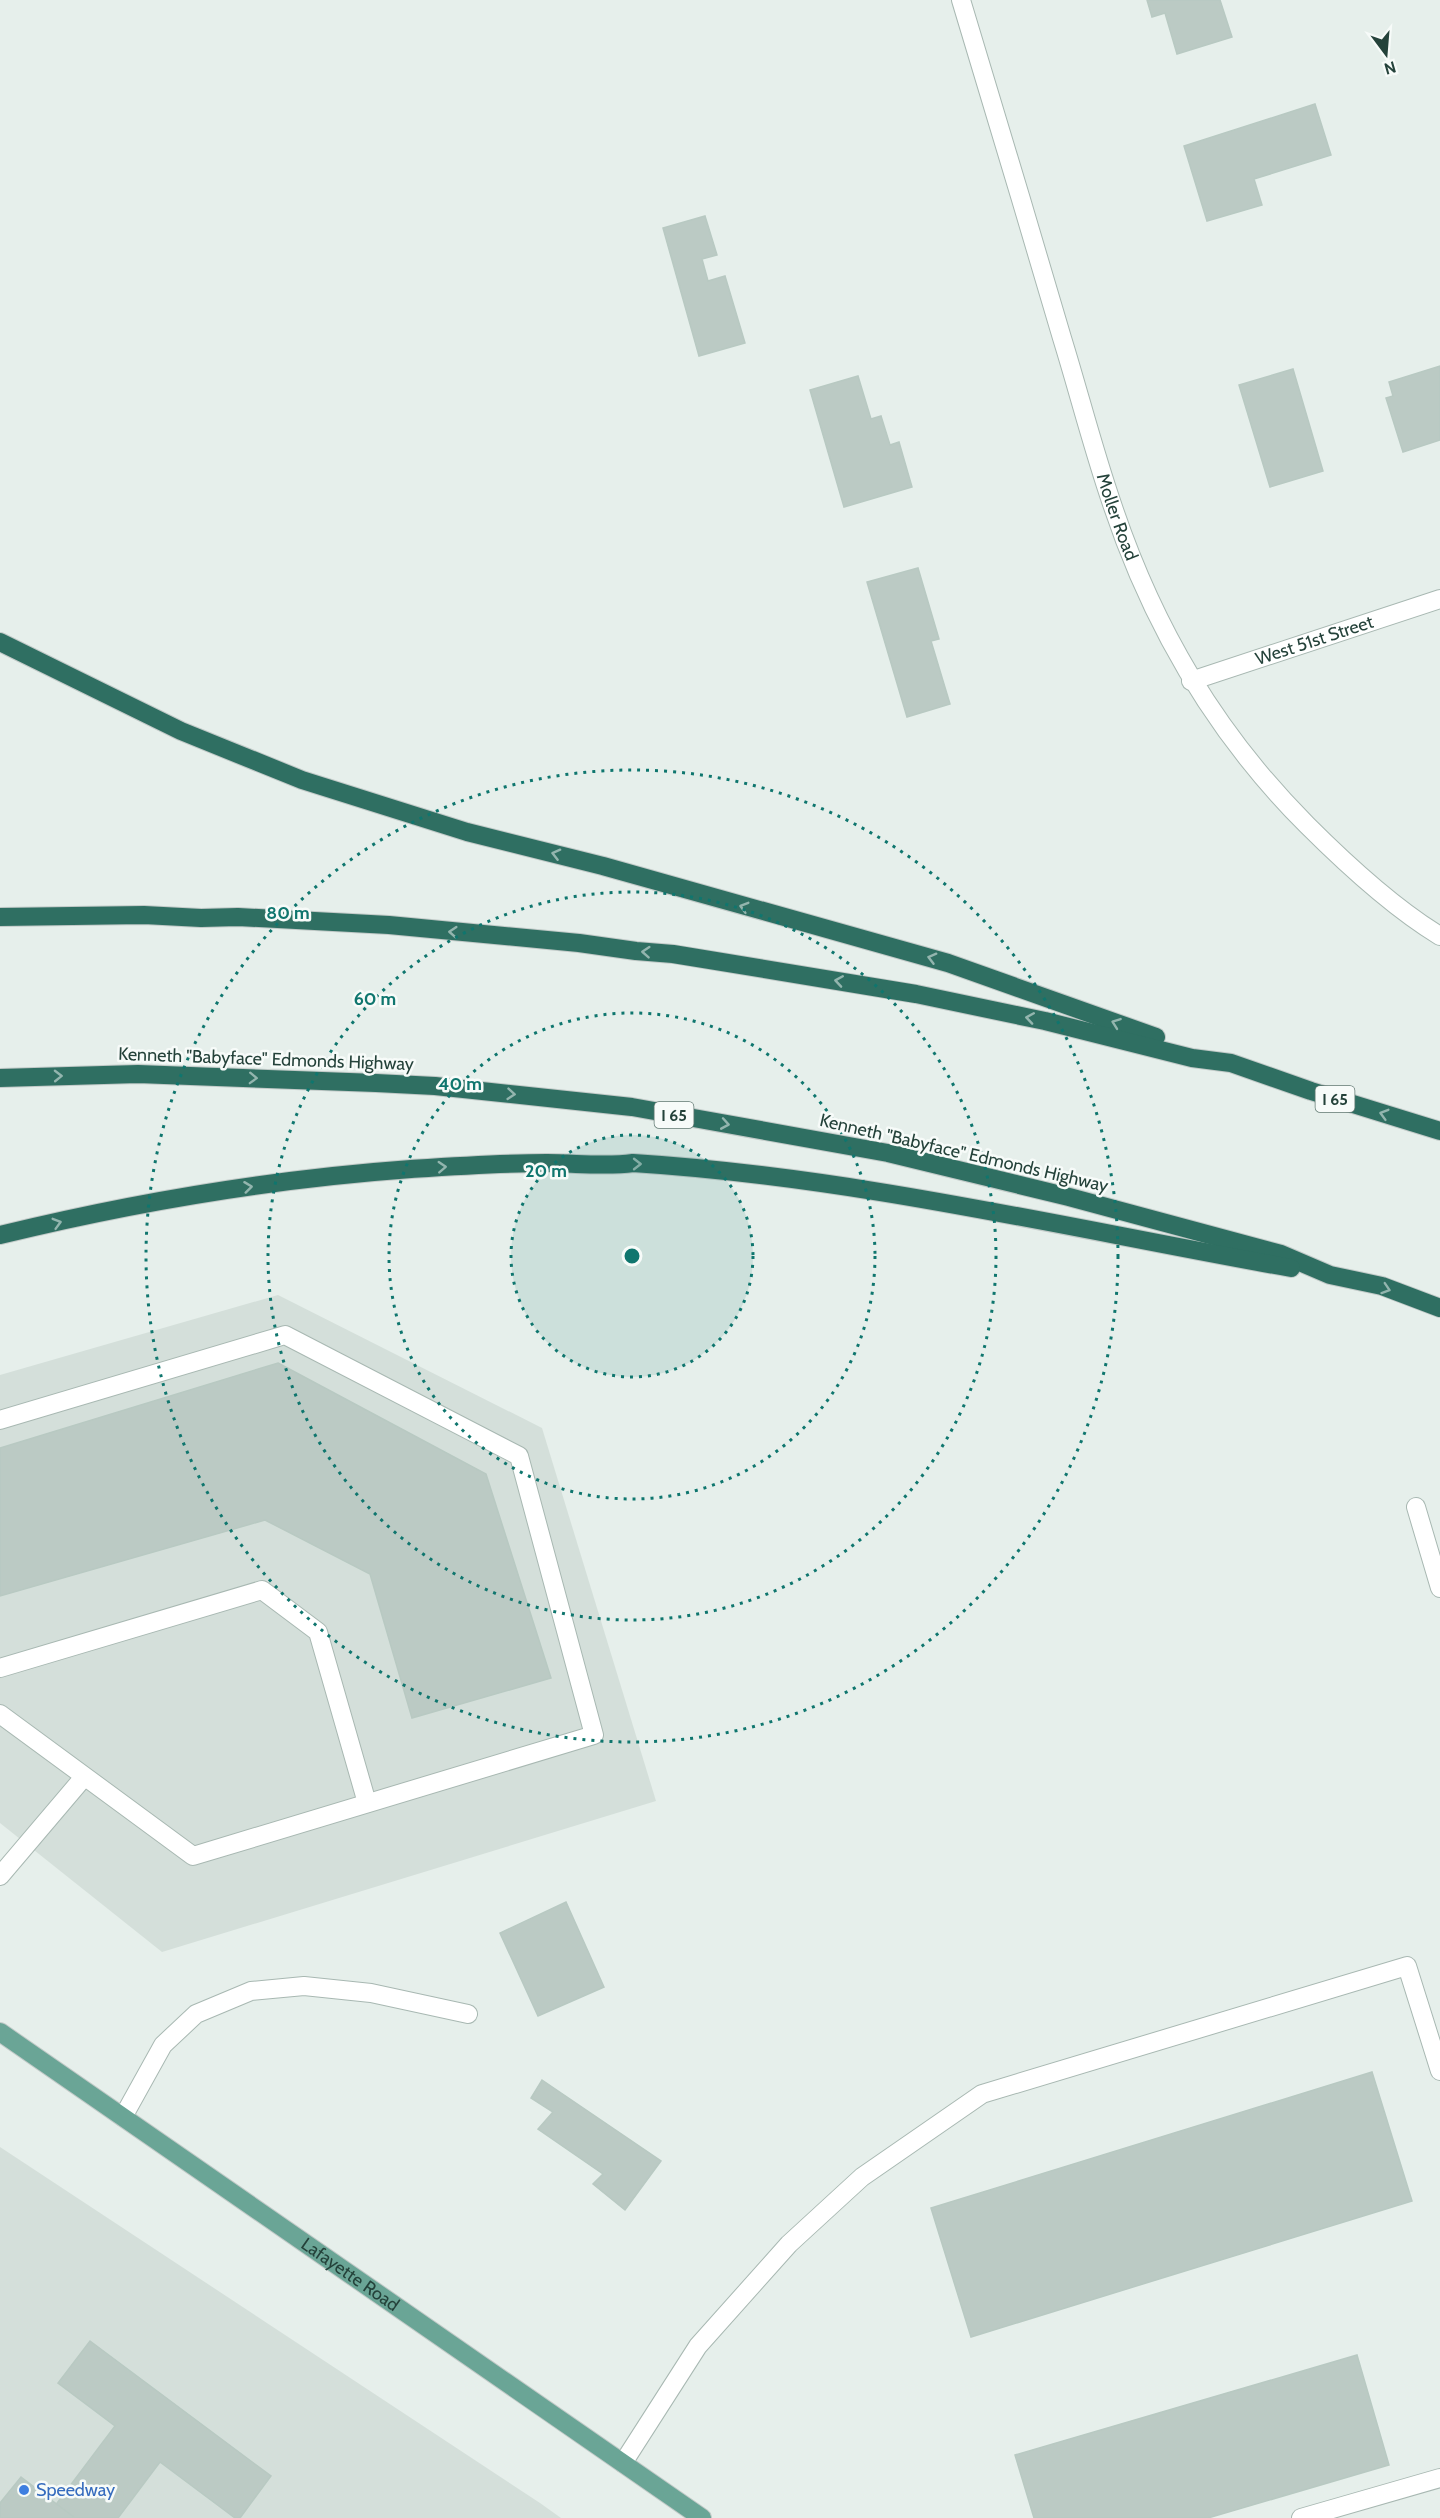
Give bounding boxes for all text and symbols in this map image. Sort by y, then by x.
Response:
north arrow [1356,24,1416,84]
text: N [1382,57,1398,79]
street label: Moller Road [1092,471,1143,564]
street label: West 51st Street [1253,611,1376,670]
one-way arrow [552,849,562,862]
text: 80 m [266,902,310,924]
one-way arrow [739,902,750,914]
one-way arrow [448,926,457,939]
one-way arrow [642,946,651,959]
one-way arrow [927,953,937,966]
one-way arrow [835,975,844,987]
text: 60 m [354,988,396,1010]
one-way arrow [1026,1013,1035,1025]
one-way arrow [1111,1017,1122,1030]
street label: Kenneth "Babyface" Edmonds Highway [118,1043,414,1075]
one-way arrow [54,1070,63,1082]
one-way arrow [249,1072,258,1085]
text: 40 m [438,1073,482,1095]
road number: I 65 [1316,1086,1354,1112]
one-way arrow [506,1087,515,1100]
road number: I 65 [654,1102,694,1128]
street label: Kenneth "Babyface" Edmonds Highway [818,1109,1110,1197]
one-way arrow [1379,1109,1390,1121]
one-way arrow [719,1117,729,1130]
one-way arrow [633,1158,642,1170]
text: 20 m [525,1160,567,1182]
one-way arrow [438,1161,447,1174]
one-way arrow [244,1181,253,1193]
one-way arrow [52,1217,62,1230]
centre of rings [622,1246,642,1266]
one-way arrow [1380,1281,1391,1294]
street label: Lafayette Road [297,2233,404,2316]
place label: Speedway [36,2479,115,2501]
marker: Speedway [17,2483,31,2497]

